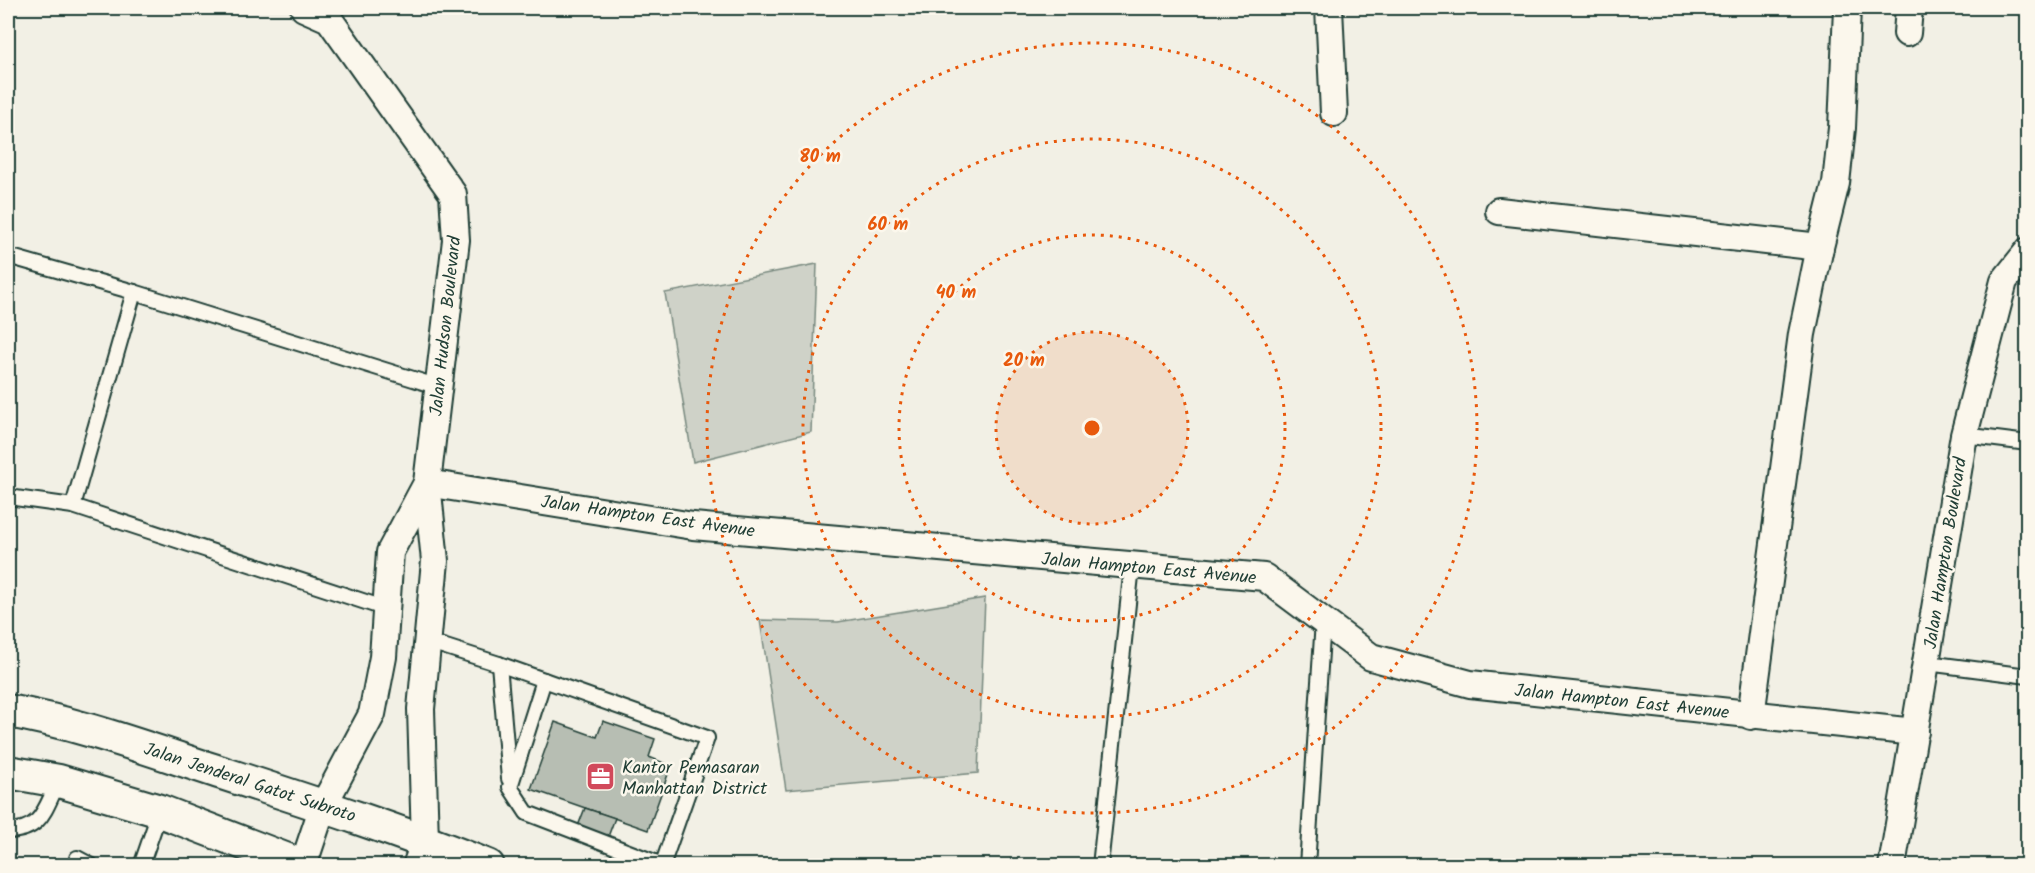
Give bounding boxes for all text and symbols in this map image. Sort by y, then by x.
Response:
text: 80 m [799,143,841,172]
text: 60 m [868,211,909,240]
street label: Jalan Hudson Boulevard [423,234,470,417]
text: 40 m [936,279,977,308]
text: 20 m [1003,347,1045,376]
centre of rings [1082,418,1102,438]
street label: Jalan Hampton Boulevard [1917,454,1976,651]
street label: Jalan Hampton East Avenue [539,488,757,547]
street label: Jalan Hampton East Avenue [1040,546,1258,593]
street label: Jalan Hampton East Avenue [1513,677,1731,728]
street label: Jalan Jenderal Gatot Subroto [140,735,359,831]
place label: Kantor Pemasaran Manhattan District [622,754,768,804]
office icon: Kantor Pemasaran Manhattan District [585,761,617,793]

